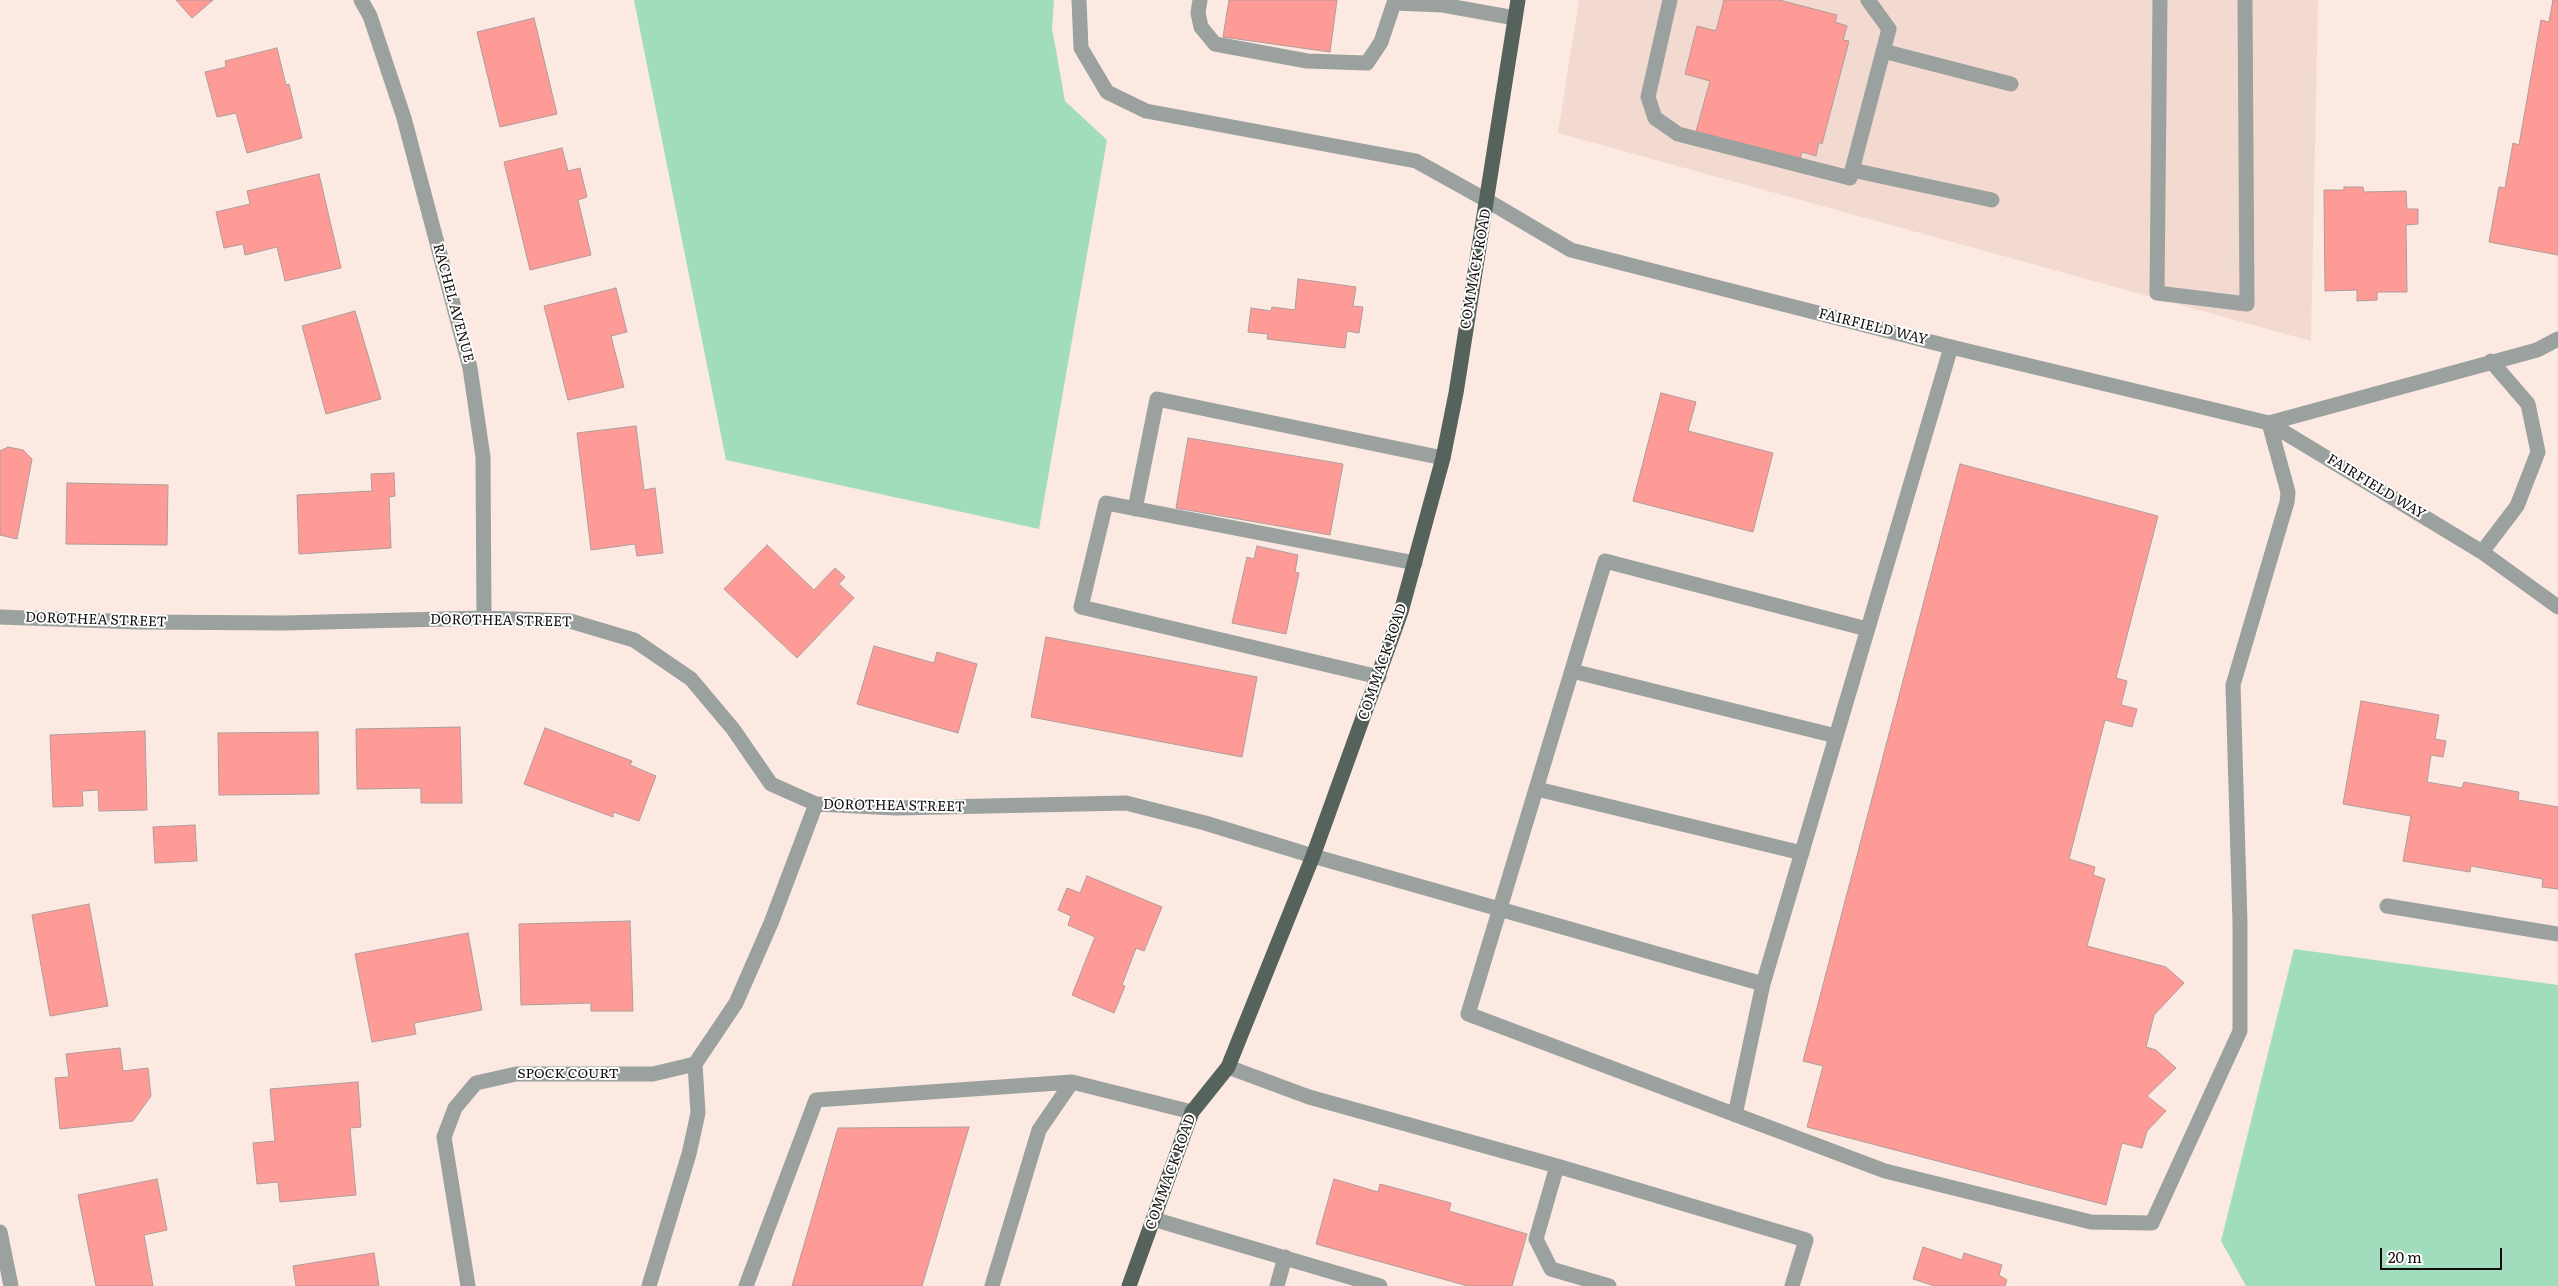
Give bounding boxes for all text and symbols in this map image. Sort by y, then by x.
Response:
street label: COMMACK ROAD [1457,208,1495,330]
street label: RACHEL AVENUE [429,242,477,364]
street label: FAIRFIELD WAY [1817,305,1929,349]
street label: FAIRFIELD WAY [2324,451,2428,523]
street label: COMMACK ROAD [1355,602,1411,722]
street label: DOROTHEA STREET [25,609,167,631]
street label: DOROTHEA STREET [430,611,572,631]
street label: DOROTHEA STREET [823,796,965,816]
street label: SPOCK COURT [517,1066,619,1082]
street label: COMMACK ROAD [1142,1112,1200,1232]
scale bar [2383,1238,2506,1270]
text: 20 m [2388,1245,2422,1268]

